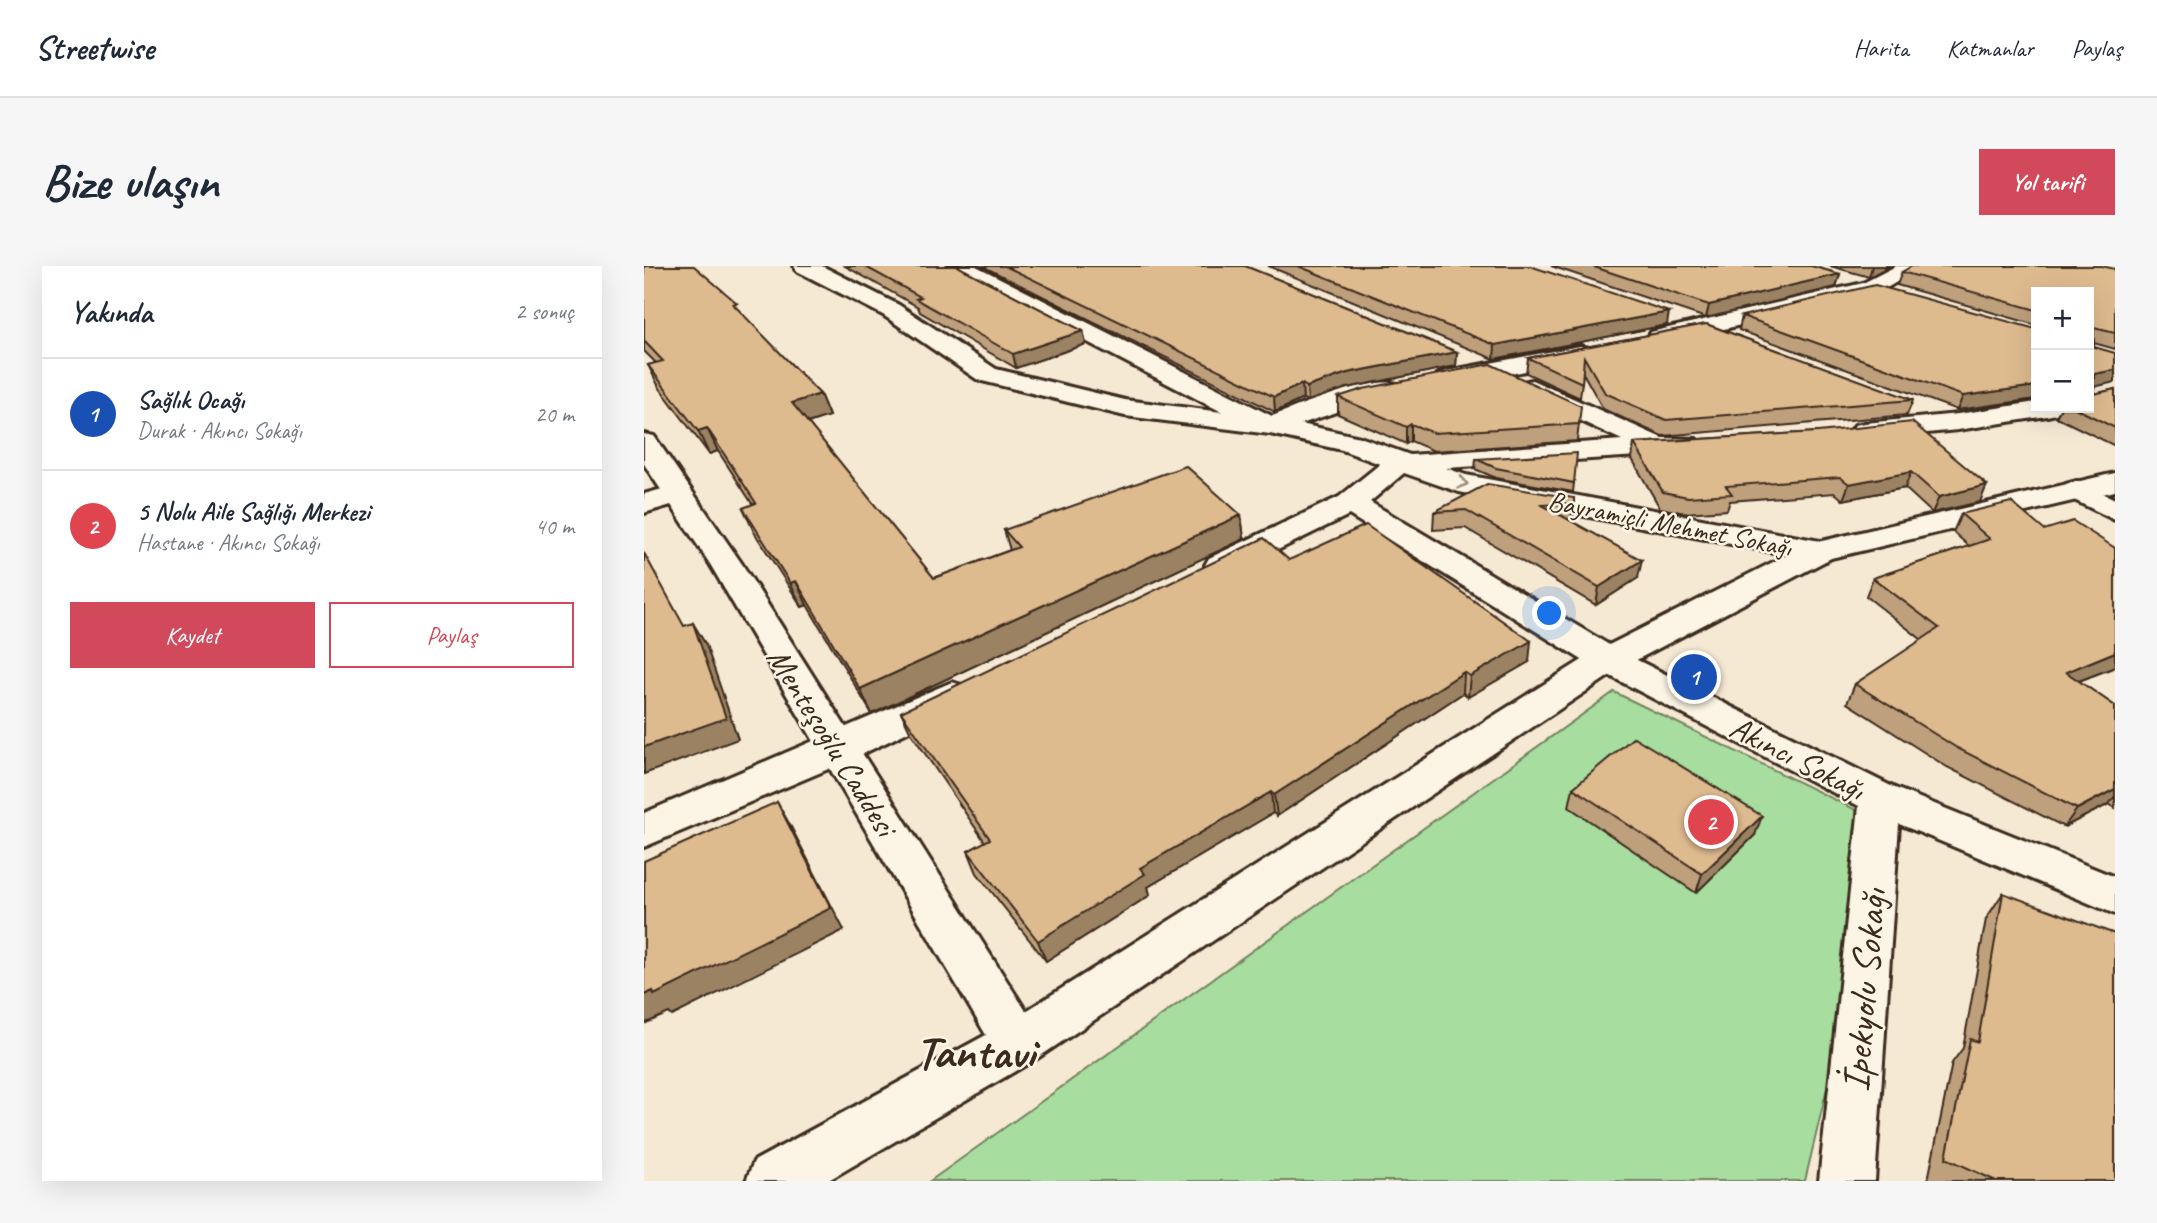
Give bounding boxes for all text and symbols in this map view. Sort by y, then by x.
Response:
text: Streetwise [35,27,154,69]
text: Harita [1854,33,1909,63]
text: Katmanlar [1947,33,2034,63]
text: Paylaş [2072,33,2122,63]
button: Yol tarifi [1979,149,2115,215]
text: Bize ulaşın [42,151,218,213]
map controls [2031,287,2094,413]
button: + [2031,287,2094,350]
text: Yakında [70,293,152,331]
text: 2 sonuç [515,297,574,326]
button: − [2031,350,2094,413]
text: Sağlık Ocağı [137,383,244,416]
text: 1 [88,400,98,429]
text: 20 m [535,400,574,429]
text: Durak · Akıncı Sokağı [137,416,302,445]
one-way arrow [1457,475,1469,490]
street label: Bayramiçli Mehmet Sokağı [1545,483,1796,565]
text: 5 Nolu Aile Sağlığı Merkezi [137,495,370,528]
text: 2 [88,512,98,541]
text: 40 m [535,512,574,541]
text: Hastane · Akıncı Sokağı [137,528,320,557]
your location [1532,596,1566,630]
button: Kaydet [70,602,315,668]
button: Paylaş [329,602,574,668]
street label: Menteşoğlu Caddesi [758,640,909,847]
pin: 1 [1671,651,1717,703]
street label: Akıncı Sokağı [1723,706,1874,811]
pin: 2 [1688,796,1734,848]
street label: İpekyolu Sokağı [1830,885,1898,1093]
district label: Tantavi [915,1023,1040,1082]

